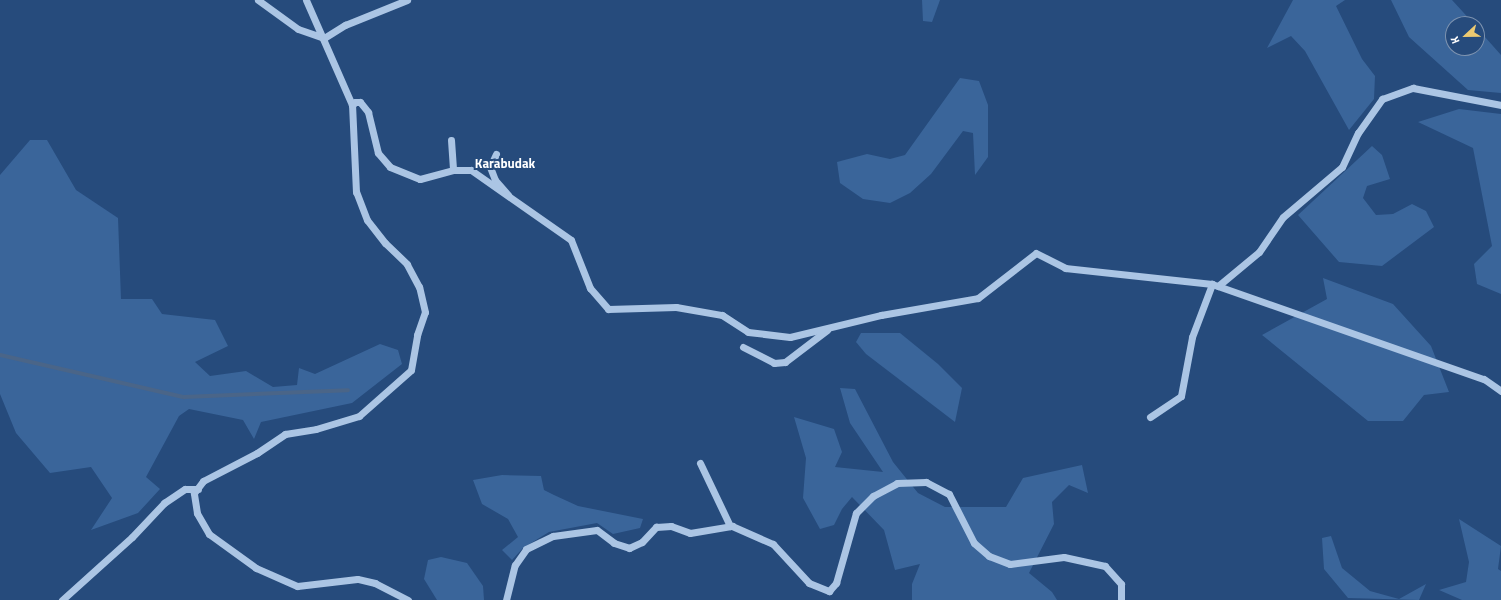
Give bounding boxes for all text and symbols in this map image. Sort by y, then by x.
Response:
north arrow [1445,16,1485,56]
text: K [1446,34,1463,46]
district label: Karabudak [475,155,535,171]

